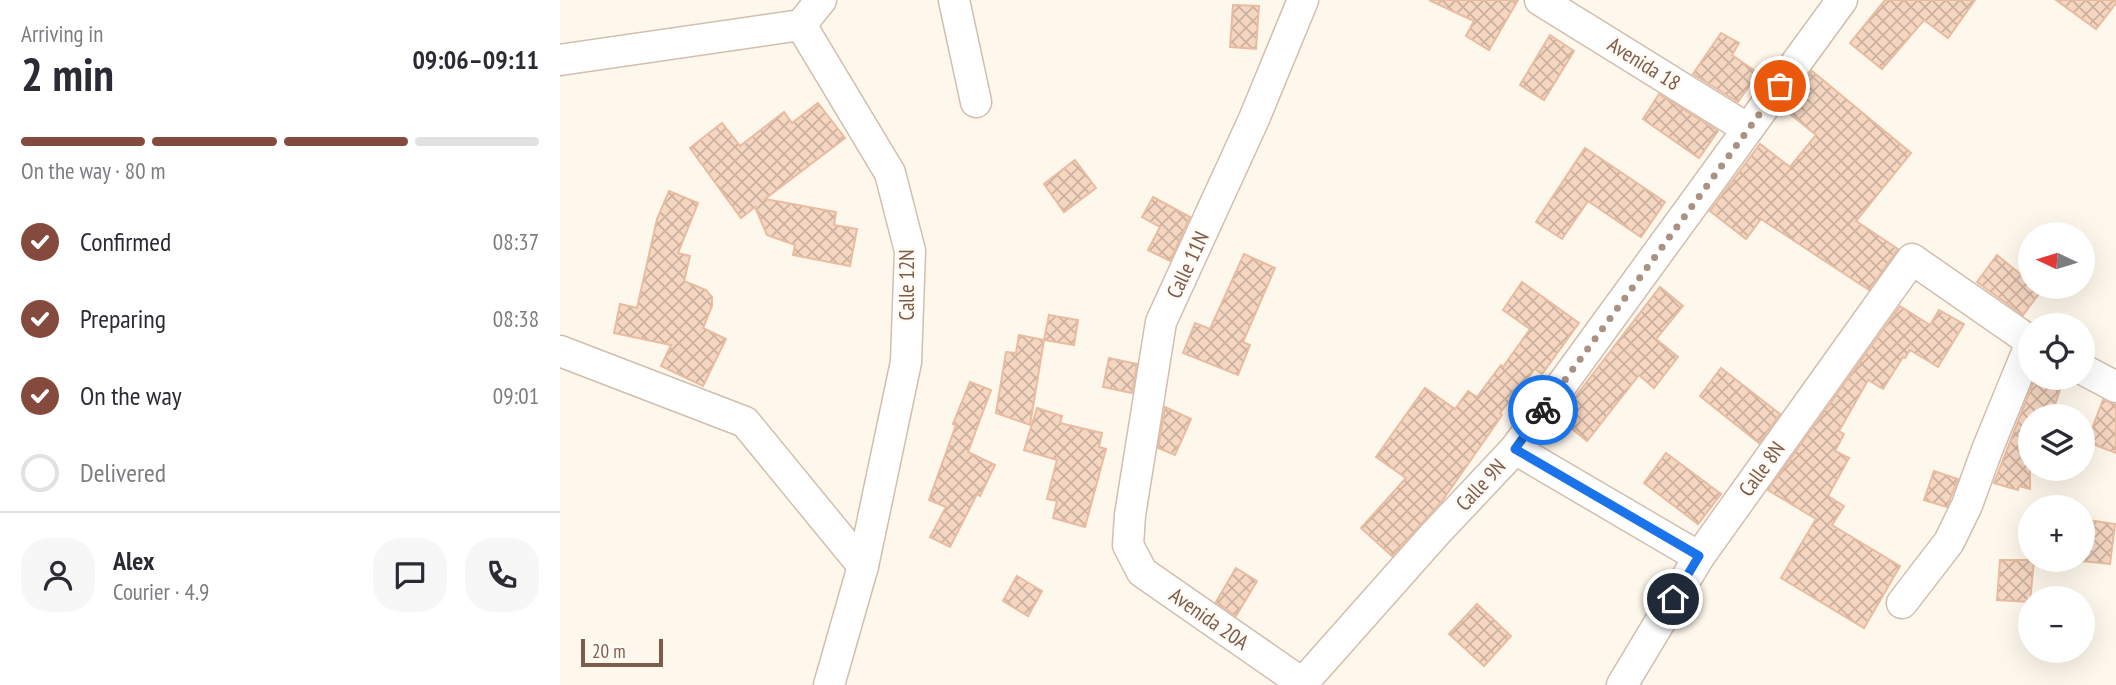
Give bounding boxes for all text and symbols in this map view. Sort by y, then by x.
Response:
text: Arriving in [21,19,103,48]
street label: Avenida 18 [1603,31,1686,96]
text: 09:06–09:11 [412,43,539,76]
text: 2 min [21,44,114,104]
pin [1750,56,1810,116]
icon: bag [1761,67,1799,105]
text: On the way · 80 m [21,156,165,185]
north arrow [2018,222,2095,299]
map controls [2018,222,2095,663]
icon: check [21,223,59,261]
text: Confirmed [80,225,171,258]
text: 08:37 [493,227,539,256]
street label: Calle 11N [1160,227,1215,303]
street label: Calle 12N [893,250,920,320]
icon: check [21,300,59,338]
text: Preparing [80,302,166,335]
text: 08:38 [493,304,539,333]
button: locate [2018,313,2095,390]
courier [1508,375,1578,445]
icon: check [21,377,59,415]
text: On the way [80,379,182,412]
text: 09:01 [493,381,539,410]
icon: bike [1524,391,1562,429]
button: layers [2018,404,2095,481]
street label: Calle 8N [1733,436,1791,501]
street label: Calle 9N [1450,453,1511,516]
text: Delivered [80,456,166,489]
button: + [2018,495,2095,572]
button: person [21,538,95,612]
button: chat [373,538,447,612]
button: phone [465,538,539,612]
text: Alex [113,544,154,577]
pin [1643,569,1703,629]
text: Courier · 4.9 [113,577,209,606]
icon: home [1654,580,1692,618]
street label: Avenida 20A [1164,582,1254,656]
button: − [2018,586,2095,663]
scale bar [581,636,663,668]
text: 20 m [592,639,626,663]

